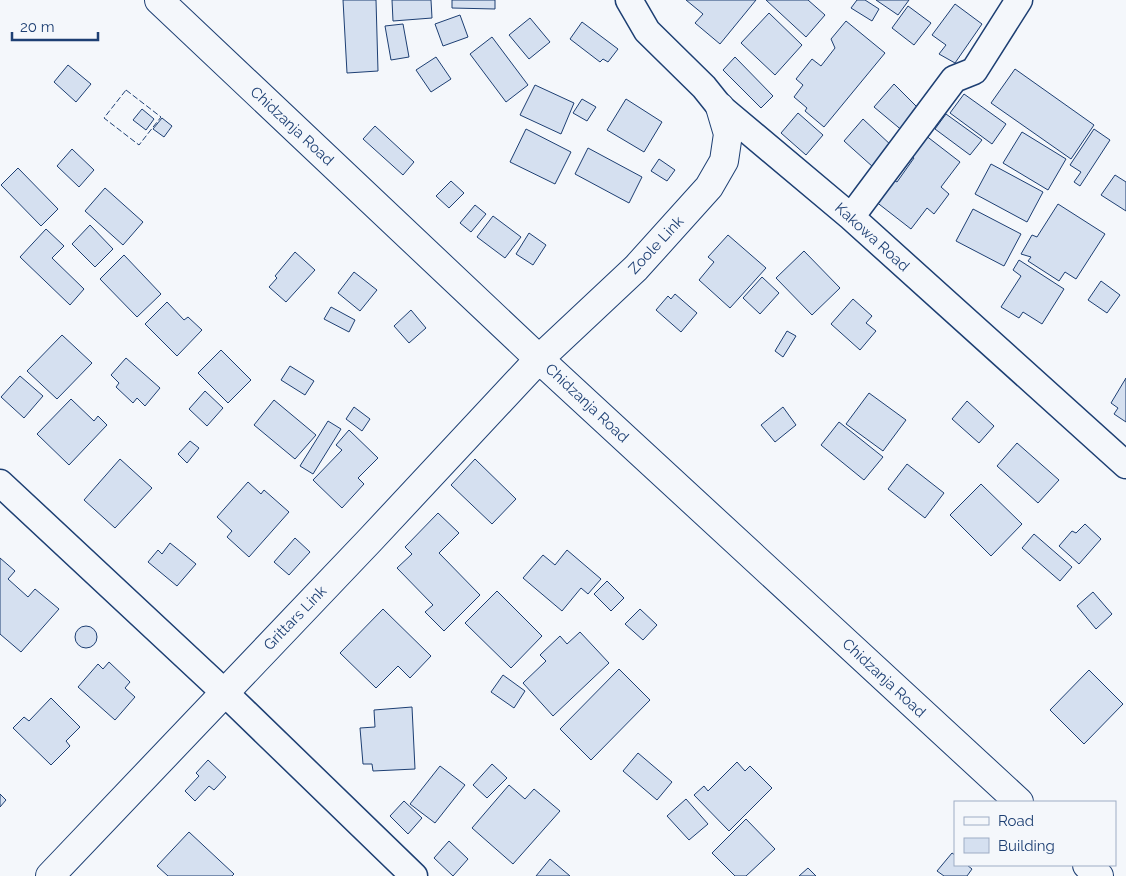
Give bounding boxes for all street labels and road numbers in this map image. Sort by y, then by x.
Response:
street label: Chidzanja Road [247,83,337,169]
street label: Kakowa Road [831,199,913,275]
street label: Zoole Link [625,212,687,278]
street label: Chidzanja Road [542,360,632,446]
street label: Grittars Link [260,582,330,654]
street label: Chidzanja Road [839,635,929,721]

